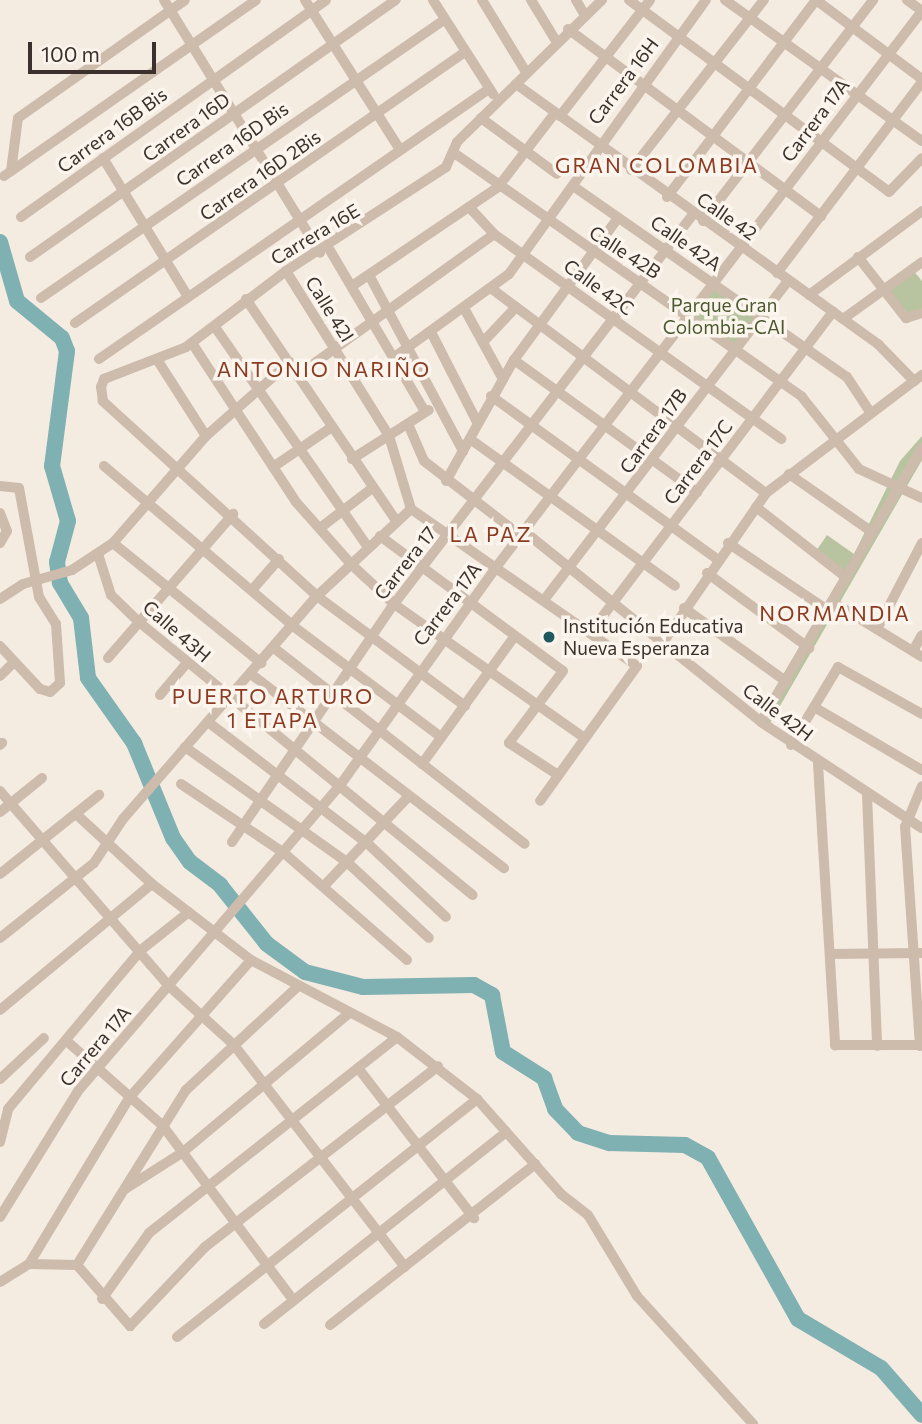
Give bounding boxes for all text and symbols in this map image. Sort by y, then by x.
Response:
scale bar [32,28,159,72]
street label: Carrera 16H [583,33,663,129]
text: 100 m [41,41,100,66]
street label: Carrera 17A [776,74,854,166]
street label: Carrera 16B Bis [53,83,171,177]
street label: Carrera 16D [138,88,234,166]
street label: Carrera 16D Bis [171,97,293,191]
street label: Carrera 16D 2Bis [195,125,325,225]
district label: GRAN COLOMBIA [557,152,757,178]
street label: Calle 42 [693,187,761,245]
street label: Carrera 16E [266,199,364,269]
street label: Calle 42A [646,210,726,276]
street label: Calle 42B [585,221,665,283]
street label: Calle 42C [560,254,638,320]
street label: Calle 42I [301,272,359,346]
park label: Parque Gran Colombia-CAI [663,294,785,338]
district label: ANTONIO NARIÑO [219,356,429,382]
street label: Carrera 17B [615,384,691,478]
street label: Carrera 17C [659,415,737,509]
district label: LA PAZ [450,521,532,547]
street label: Carrera 17 [369,522,441,604]
street label: Carrera 17A [408,558,486,650]
street label: Calle 43H [138,595,216,667]
district label: NORMANDIA [760,600,910,626]
place label: Institución Educativa Nueva Esperanza [563,615,743,659]
marker: Institución Educativa Nueva Esperanza [541,629,557,645]
street label: Calle 42H [738,678,818,746]
district label: PUERTO ARTURO 1 ETAPA [173,683,373,733]
street label: Carrera 17A [55,1001,135,1091]

